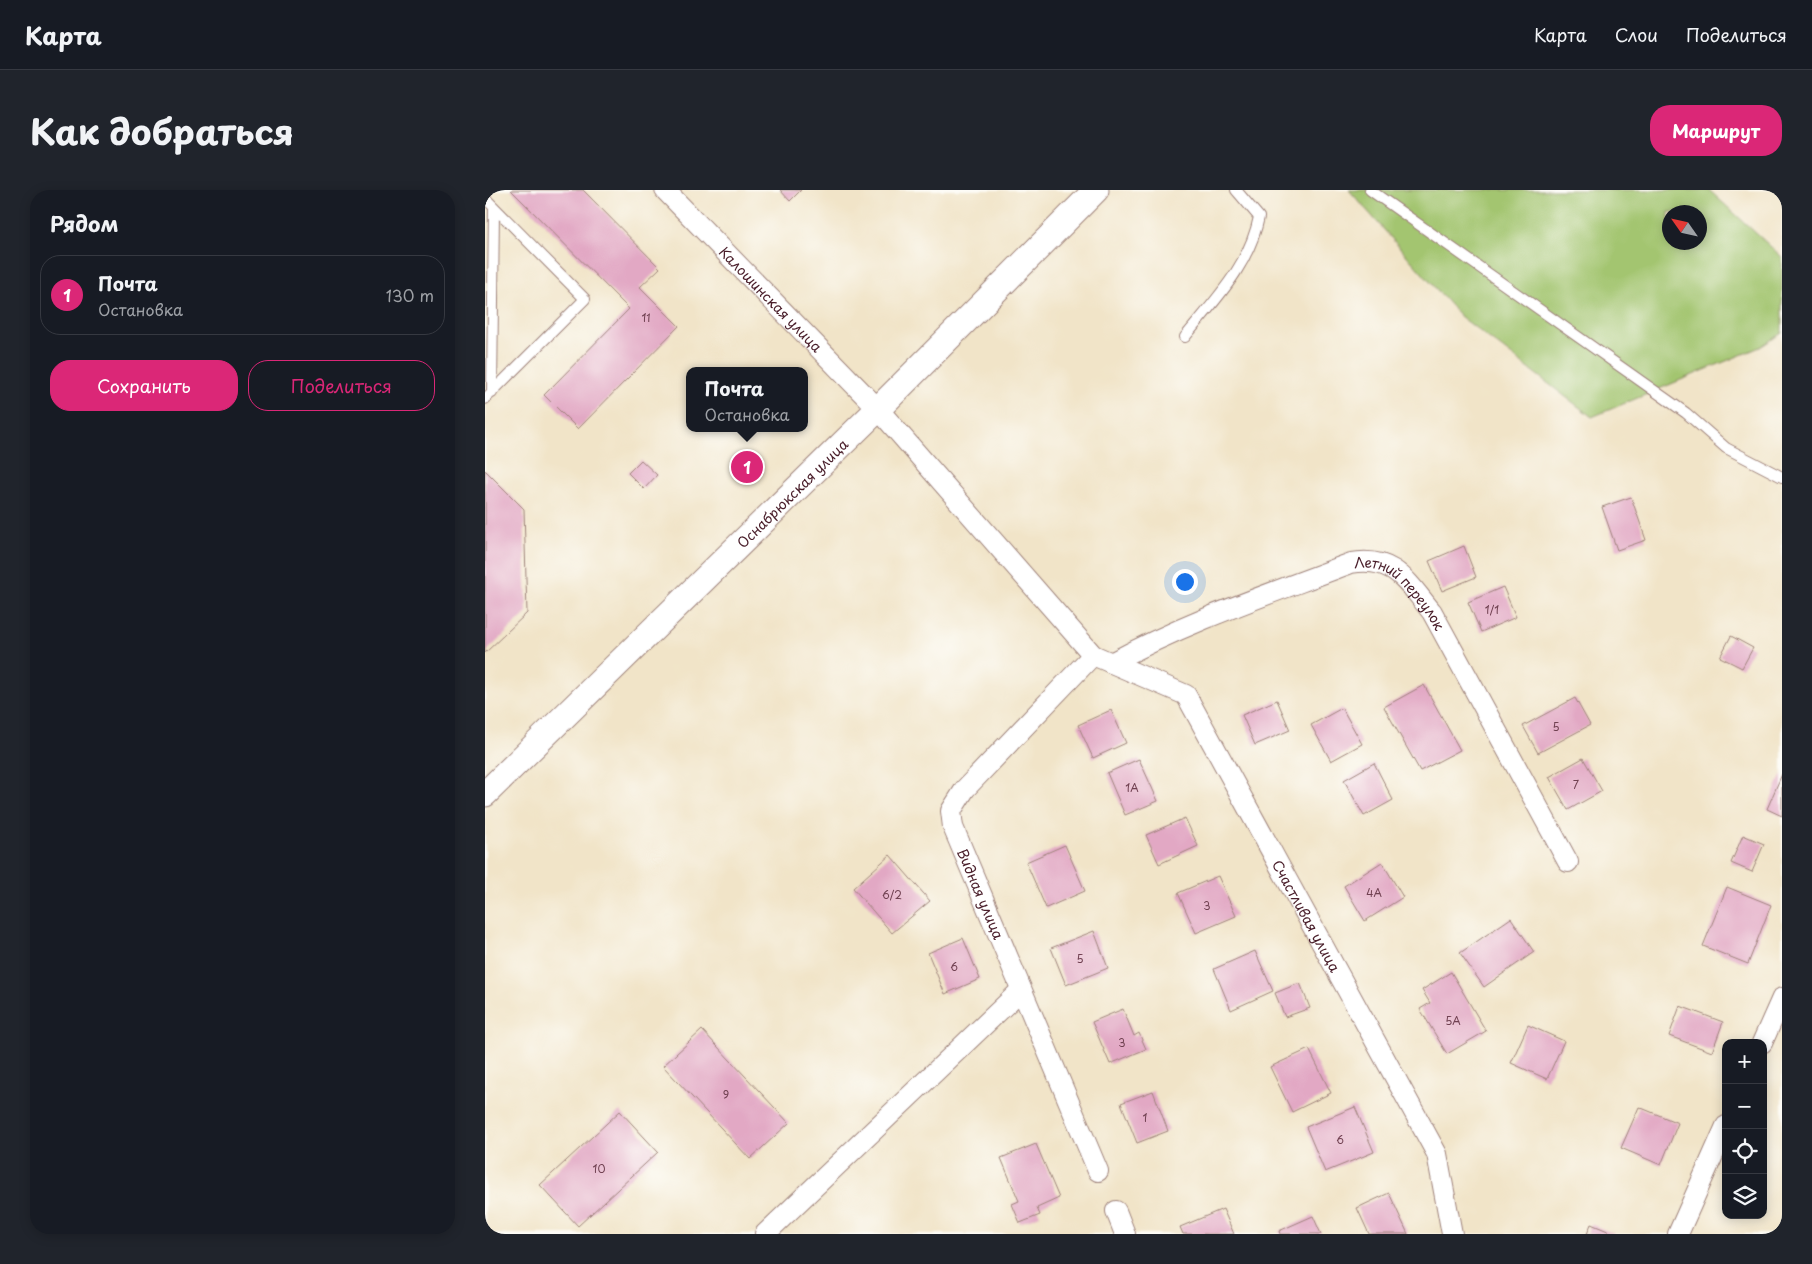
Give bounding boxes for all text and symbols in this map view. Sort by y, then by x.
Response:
text: Карта [25,17,102,53]
text: Карта [1534,21,1587,48]
text: Слои [1615,21,1658,48]
text: Поделиться [1686,21,1787,48]
text: Как добраться [30,104,294,157]
button: Маршрут [1650,105,1782,156]
north arrow [1662,205,1707,250]
text: Рядом [50,207,118,239]
street label: Калошинская улица [715,241,828,357]
text: Почта [98,269,158,297]
text: 1 [63,283,71,307]
text: 130 m [386,283,434,307]
text: Остановка [98,297,183,321]
house number: 11 [641,309,651,326]
button: Сохранить [50,360,238,411]
button: Поделиться [248,360,435,411]
popup [686,367,808,432]
text: Почта [704,374,764,402]
text: Остановка [704,402,790,426]
street label: Оснабрюкская улица [732,434,853,553]
pin: 1 [731,448,763,486]
street label: Летний переулок [1353,551,1451,634]
your location [1172,569,1198,595]
house number: 1/1 [1485,601,1499,618]
house number: 5 [1552,718,1560,735]
house number: 7 [1573,776,1579,793]
house number: 1А [1125,779,1139,796]
street label: Видная улица [953,845,1010,943]
street label: Счастливая улица [1267,856,1346,976]
house number: 4А [1366,884,1382,901]
house number: 6/2 [882,886,902,903]
house number: 3 [1203,897,1211,914]
house number: 5 [1076,950,1084,967]
house number: 6 [950,958,958,975]
house number: 5А [1445,1012,1461,1029]
house number: 3 [1118,1034,1126,1051]
map controls [1722,1039,1767,1219]
button: + [1722,1039,1767,1084]
button: − [1722,1084,1767,1129]
house number: 9 [723,1086,729,1103]
house number: 1 [1143,1109,1148,1126]
button: locate [1722,1129,1767,1174]
house number: 6 [1336,1131,1344,1148]
house number: 10 [593,1160,605,1177]
button: layers [1722,1174,1767,1219]

